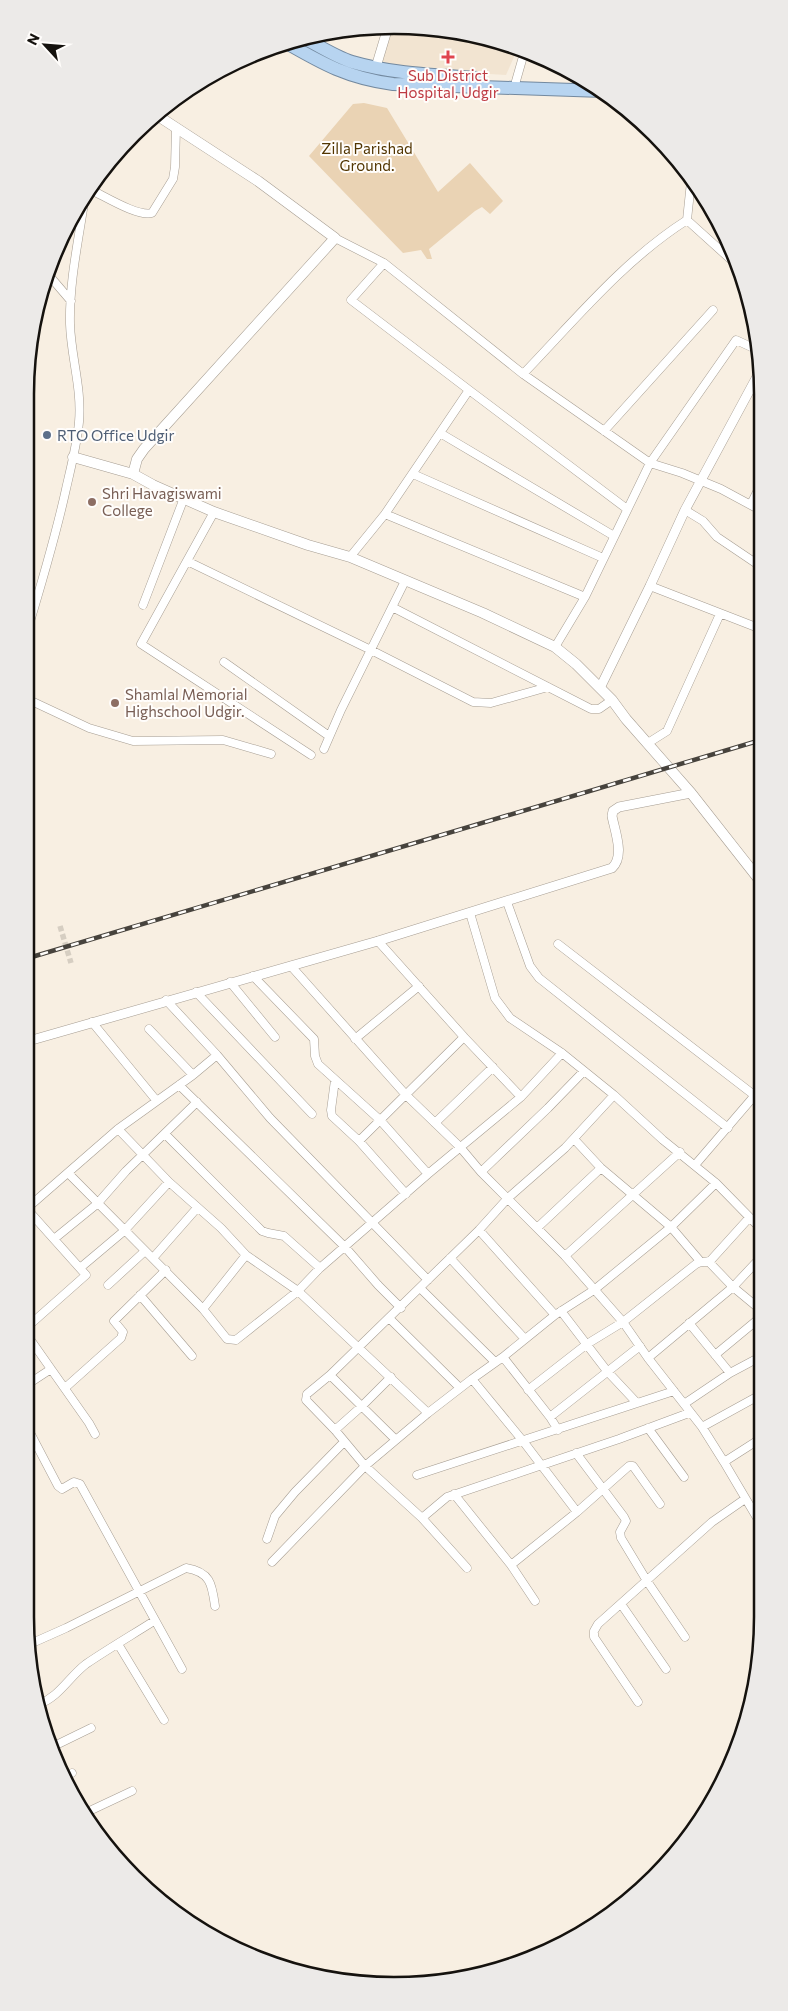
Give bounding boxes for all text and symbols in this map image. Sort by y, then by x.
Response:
north arrow [20,20,70,70]
text: N [23,31,43,48]
marker: Sub District Hospital, Udgir [441,50,455,64]
place label: Sub District Hospital, Udgir [397,66,499,101]
park label: Zilla Parishad Ground. [321,139,413,174]
place label: RTO Office Udgir [57,426,174,444]
marker: RTO Office Udgir [41,429,53,441]
place label: Shri Havagiswami College [102,484,222,519]
marker: Shri Havagiswami College [86,496,98,508]
place label: Shamlal Memorial Highschool Udgir. [125,685,247,720]
marker: Shamlal Memorial Highschool Udgir. [109,697,121,709]

